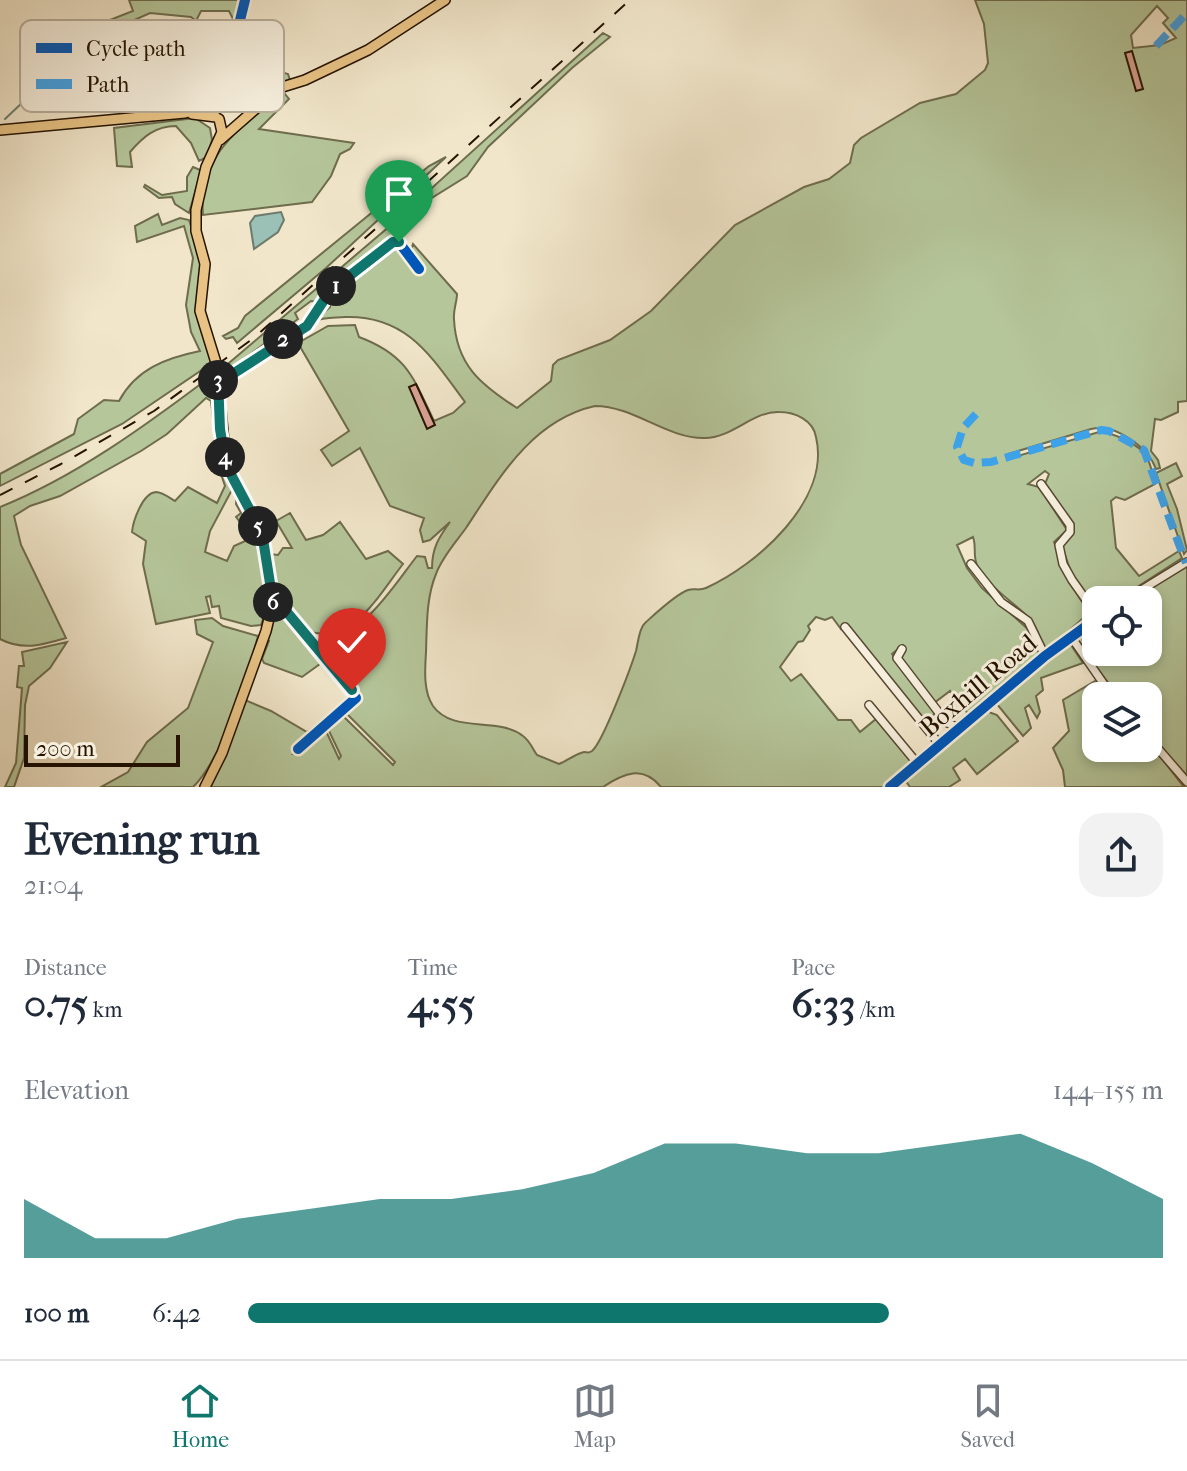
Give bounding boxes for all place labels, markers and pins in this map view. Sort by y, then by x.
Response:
pin [365,160,433,242]
pin: 1 [316,266,356,306]
pin: 2 [263,319,303,359]
pin: 3 [198,360,238,400]
pin: 4 [205,437,245,477]
pin: 5 [238,506,278,546]
pin: 6 [253,582,293,622]
pin [318,608,386,690]

